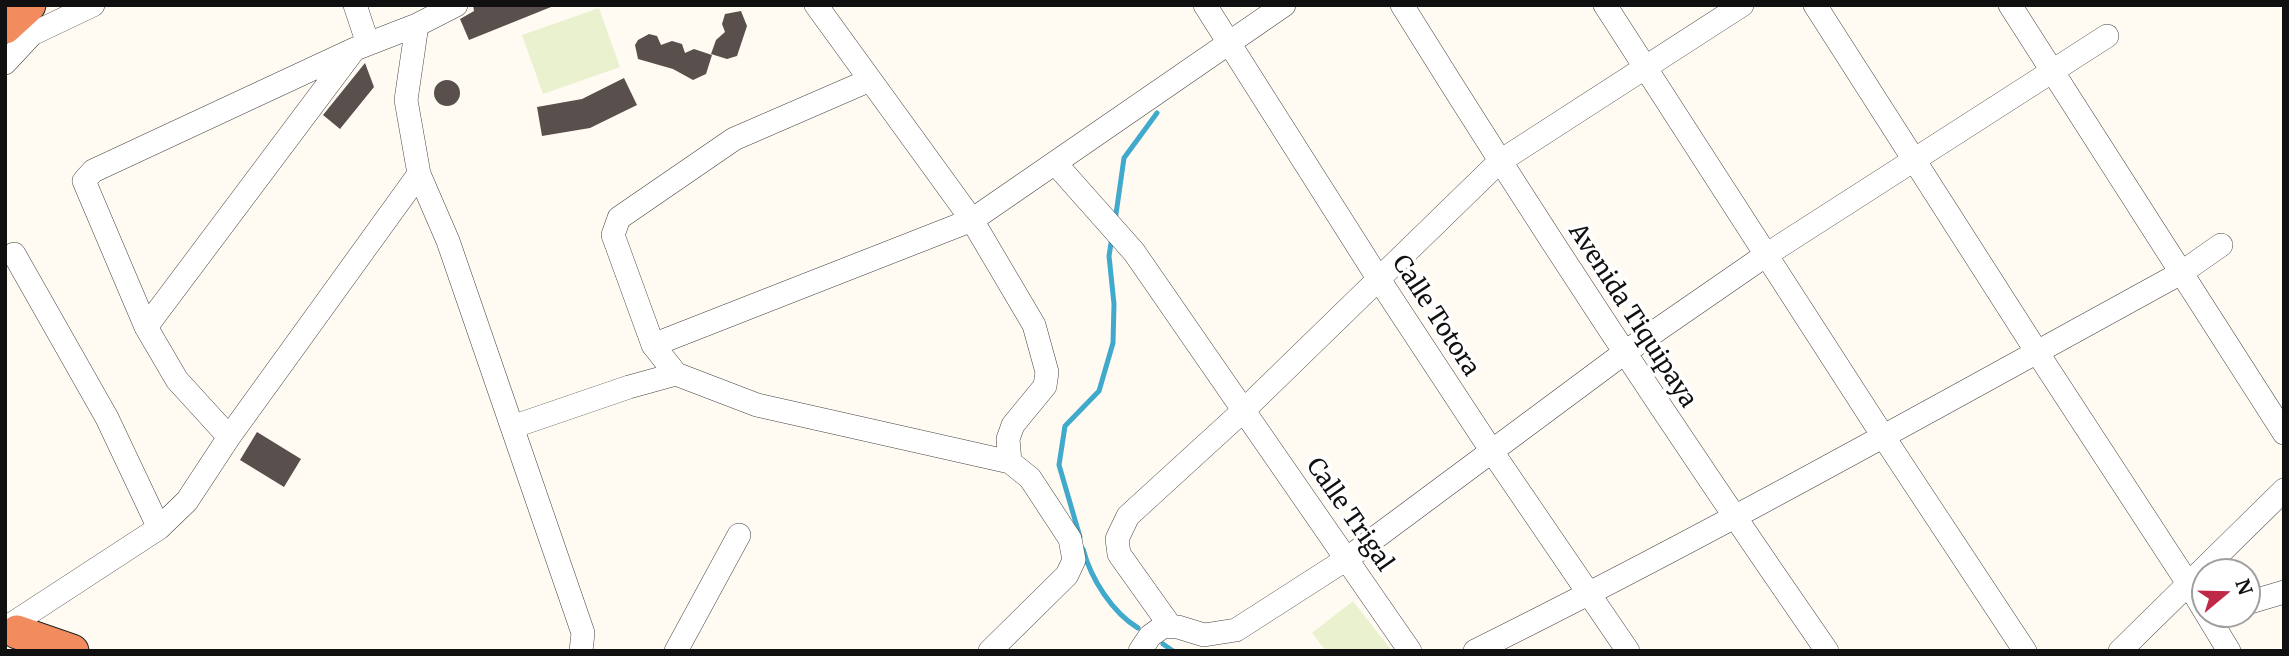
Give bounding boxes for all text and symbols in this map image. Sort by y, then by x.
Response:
street label: Avenida Tiquipaya [1562,219,1702,413]
street label: Calle Totora [1385,250,1485,382]
street label: Calle Trigal [1299,453,1399,577]
north arrow [2191,558,2261,628]
text: N [2230,576,2258,598]

